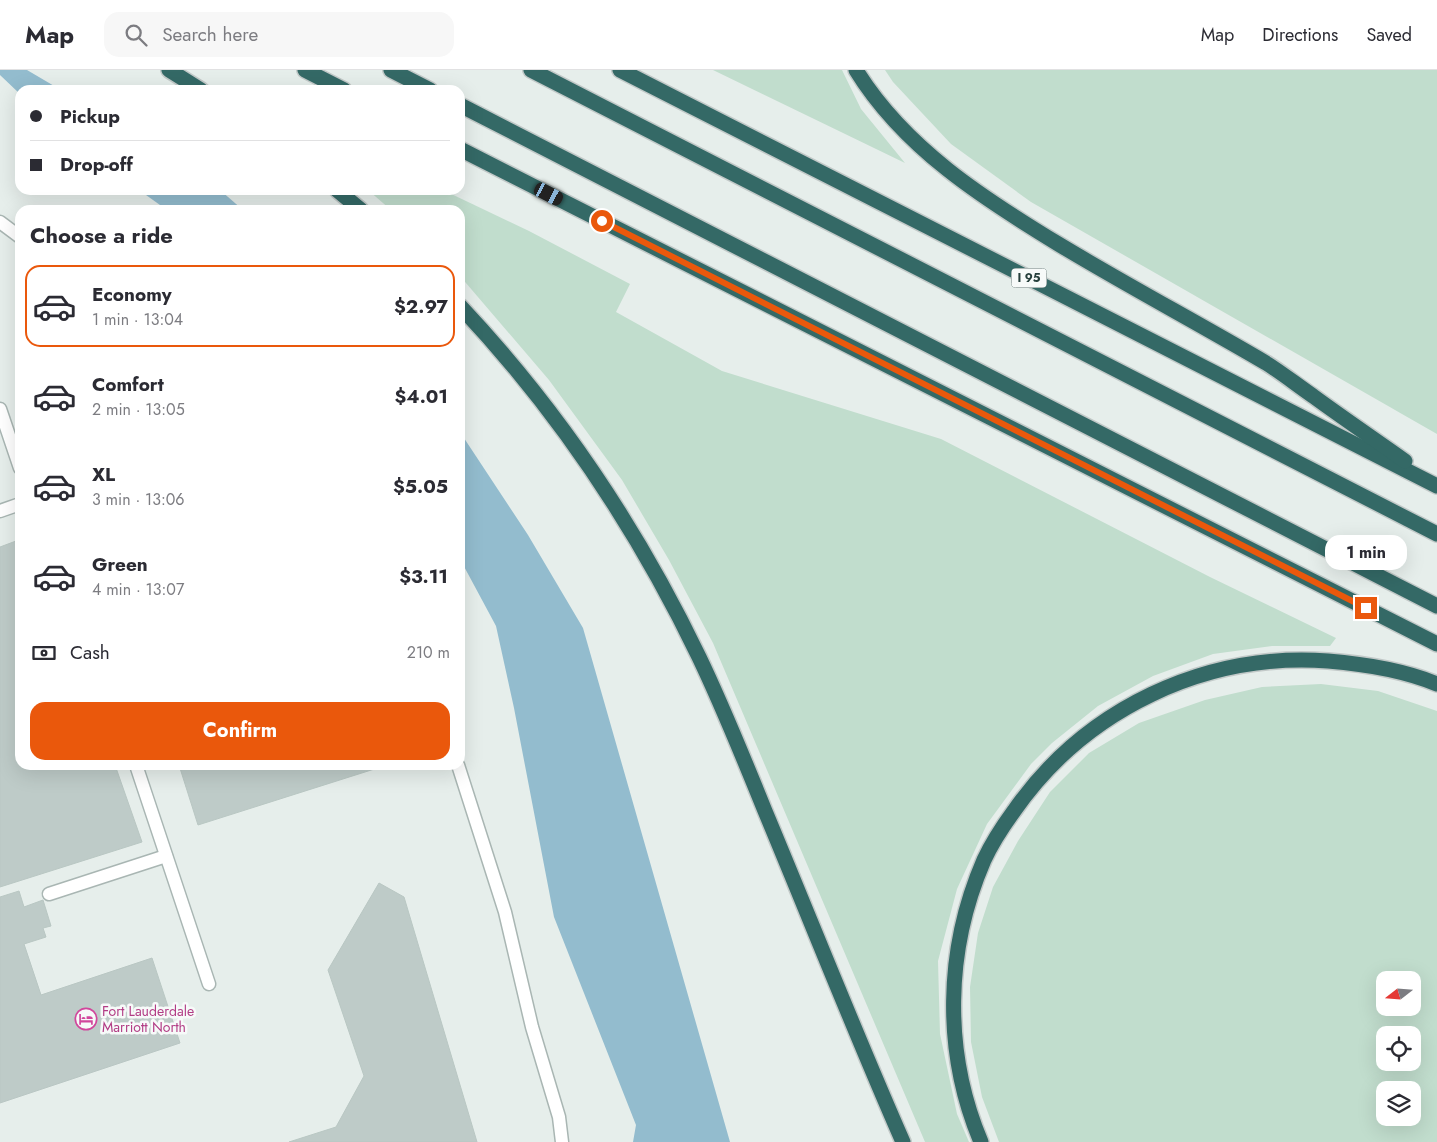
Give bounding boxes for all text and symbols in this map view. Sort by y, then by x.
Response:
search box [104,12,454,57]
text: Map [25,17,74,52]
icon: search [122,21,150,49]
text: Search here [162,21,258,48]
text: Map [1201,22,1234,48]
text: Directions [1262,22,1338,48]
text: Saved [1366,22,1412,48]
text: Pickup [60,103,120,130]
text: Drop-off [60,151,133,178]
car [532,181,565,207]
route start [591,210,613,232]
text: Choose a ride [30,219,173,251]
road number: I 95 [1012,268,1046,288]
text: Economy [92,281,172,308]
icon: car [32,284,77,329]
text: $2.97 [394,293,448,320]
text: 1 min · 13:04 [92,308,183,331]
text: Comfort [92,371,164,398]
icon: car [32,374,77,419]
text: $4.01 [395,383,448,410]
text: 2 min · 13:05 [92,398,185,421]
text: XL [92,461,115,488]
icon: car [32,464,77,509]
text: $5.05 [393,473,448,500]
text: 3 min · 13:06 [92,488,185,511]
callout: 1 min [1325,536,1407,570]
text: 1 min [1346,541,1386,564]
text: Green [92,551,148,578]
icon: car [32,554,77,599]
text: $3.11 [399,563,448,590]
text: 4 min · 13:07 [92,578,184,601]
route end [1355,597,1377,619]
icon: cash [30,639,58,667]
text: Cash [70,639,110,666]
text: 210 m [407,641,450,664]
button: Confirm [30,702,450,760]
north arrow [1376,971,1421,1016]
map controls [1376,971,1421,1126]
place label: Fort Lauderdale Marriott North [102,1001,194,1037]
hotel icon: Fort Lauderdale Marriott North [74,1007,98,1031]
button: locate [1376,1026,1421,1071]
button: layers [1376,1081,1421,1126]

